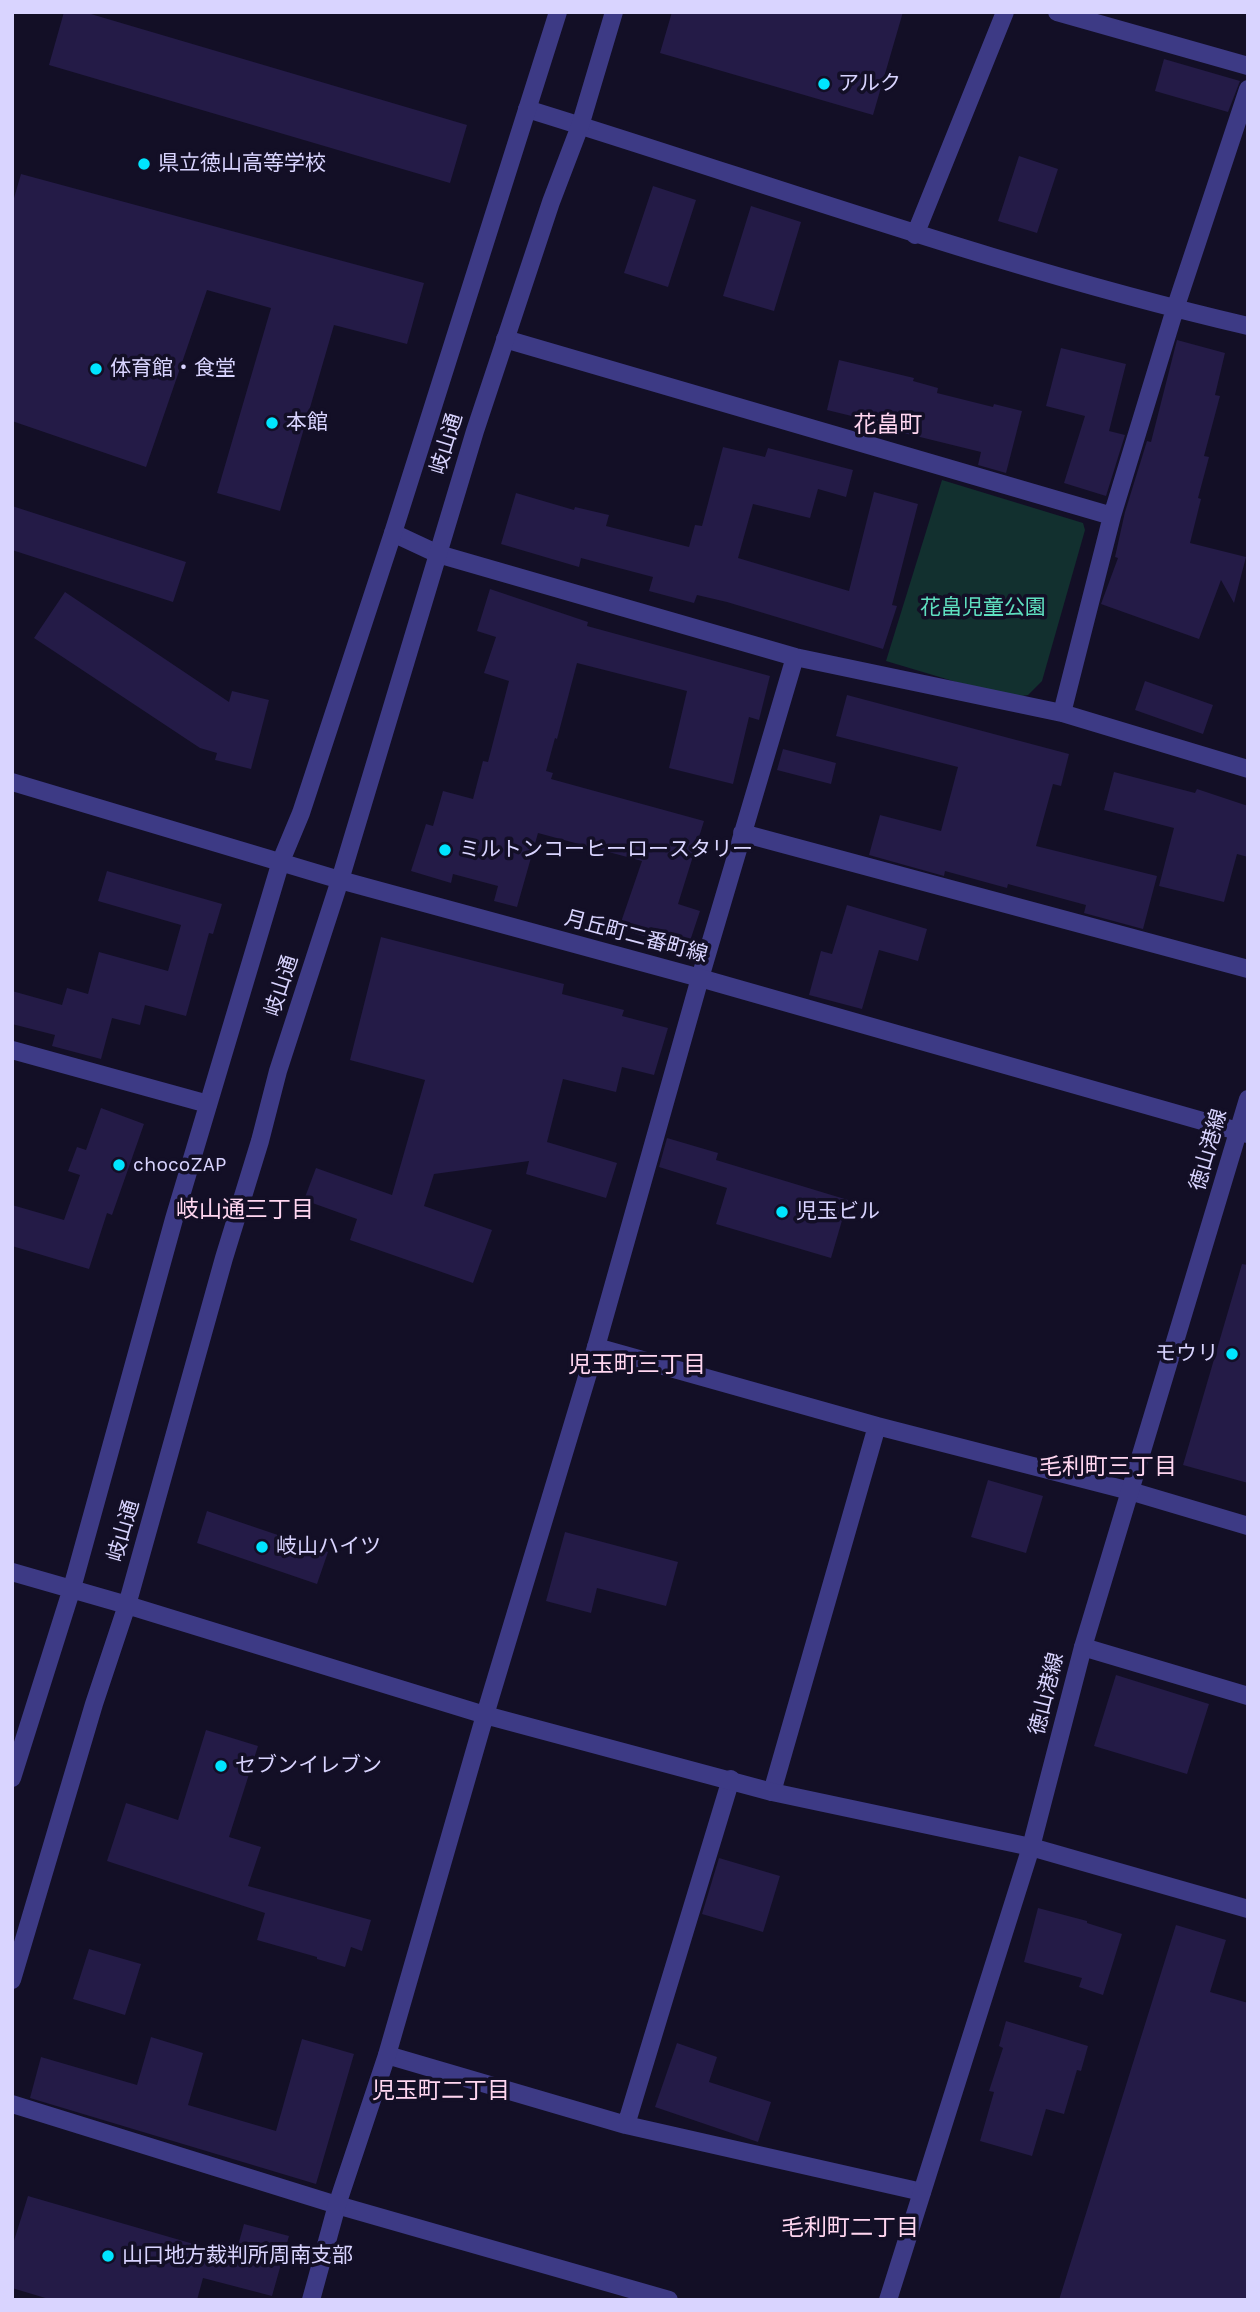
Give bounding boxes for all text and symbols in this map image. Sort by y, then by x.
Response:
place label: アルク [838,71,901,97]
marker: アルク [816,76,832,92]
place label: 県立徳山高等学校 [158,151,326,177]
marker: 県立徳山高等学校 [136,156,152,172]
place label: 体育館・食堂 [110,356,236,382]
marker: 体育館・食堂 [88,361,104,377]
place label: 本館 [286,410,328,436]
street label: 岐山通 [426,410,468,478]
district label: 花畠町 [854,411,922,439]
marker: 本館 [264,415,280,431]
park label: 花畠児童公園 [920,595,1046,621]
place label: ミルトンコーヒーロースタリー [459,837,753,863]
marker: ミルトンコーヒーロースタリー [437,842,453,858]
street label: 月丘町二番町線 [562,906,710,968]
street label: 岐山通 [260,952,304,1020]
street label: 徳山港線 [1185,1106,1233,1194]
place label: chocoZAP [133,1152,226,1178]
marker: chocoZAP [111,1157,127,1173]
district label: 岐山通三丁目 [176,1196,314,1224]
place label: 児玉ビル [796,1199,880,1225]
marker: 児玉ビル [774,1204,790,1220]
place label: モウリ [1155,1341,1218,1367]
marker: モウリ [1224,1346,1240,1362]
district label: 児玉町三丁目 [568,1351,706,1379]
district label: 毛利町三丁目 [1039,1453,1177,1481]
street label: 岐山通 [103,1497,145,1565]
place label: 岐山ハイツ [276,1534,381,1560]
marker: 岐山ハイツ [254,1539,270,1555]
street label: 徳山港線 [1025,1650,1069,1738]
place label: セブンイレブン [235,1753,382,1779]
marker: セブンイレブン [213,1758,229,1774]
district label: 児玉町二丁目 [372,2077,510,2105]
district label: 毛利町二丁目 [781,2214,919,2242]
place label: 山口地方裁判所周南支部 [122,2243,353,2269]
marker: 山口地方裁判所周南支部 [100,2248,116,2264]

